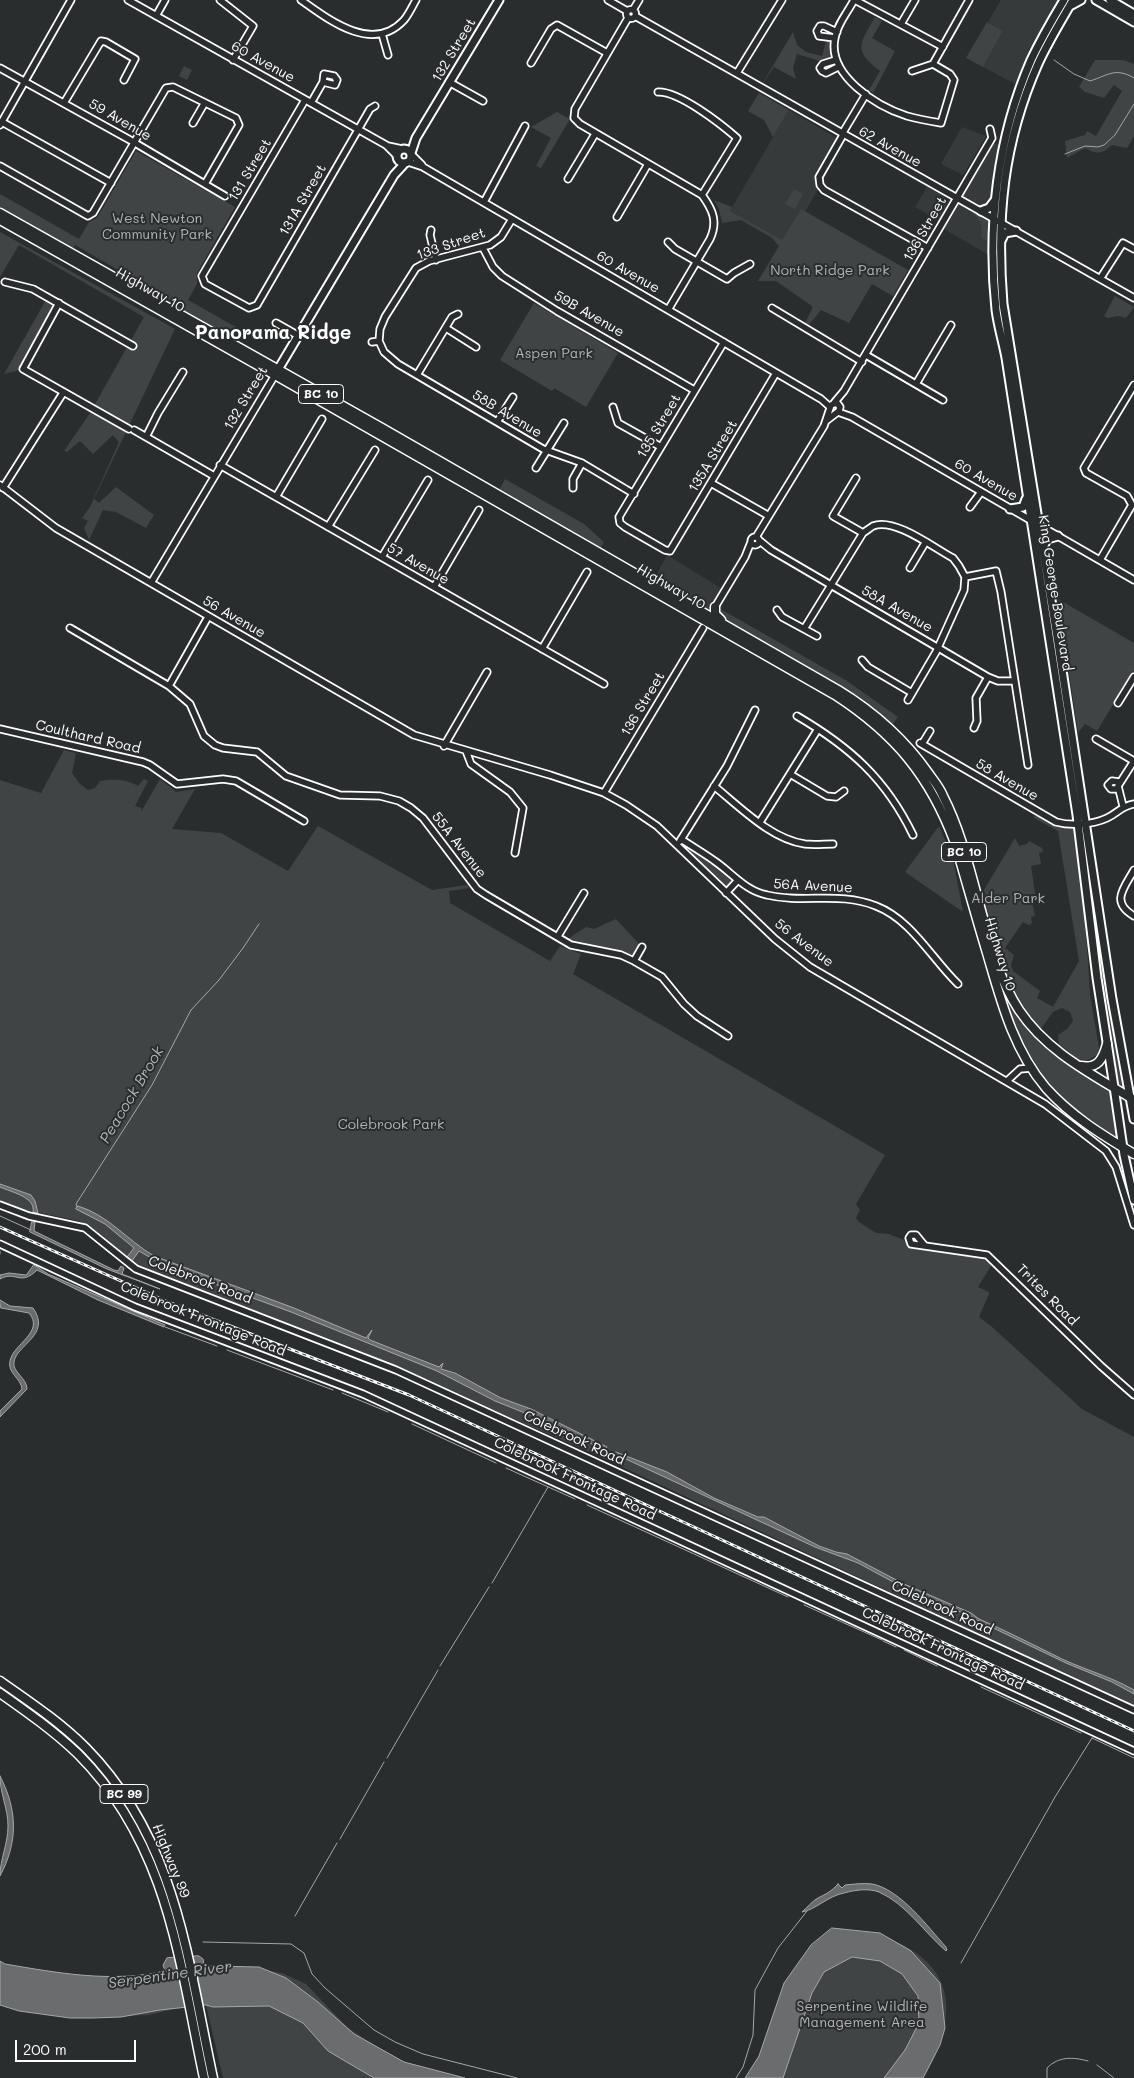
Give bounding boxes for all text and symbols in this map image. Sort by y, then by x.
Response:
street label: 132 Street [428,15,480,85]
street label: 60 Avenue [228,38,298,86]
street label: 59 Avenue [86,95,154,145]
street label: 62 Avenue [856,123,924,171]
street label: 131 Street [225,136,275,204]
street label: 131A Street [276,161,330,239]
street label: 136 Street [900,194,950,264]
park label: West Newton Community Park [102,211,212,243]
street label: 133 Street [414,224,488,264]
street label: 60 Avenue [593,247,663,297]
park label: North Ridge Park [770,263,890,279]
street label: Highway 10 [112,264,188,316]
street label: 59B Avenue [551,287,627,341]
district label: Panorama Ridge [195,322,351,344]
park label: Aspen Park [515,346,593,362]
street label: 132 Street [220,363,272,433]
road number: BC 10 [298,384,344,404]
street label: 58B Avenue [469,387,545,441]
street label: 135 Street [633,391,685,461]
street label: 135A Street [685,417,741,495]
street label: 60 Avenue [951,455,1021,505]
street label: King George Boulevard [1034,514,1076,672]
street label: 57 Avenue [384,540,452,588]
street label: Highway 10 [634,561,708,613]
street label: 58A Avenue [858,582,936,636]
street label: 56 Avenue [200,592,268,642]
street label: 136 Street [617,669,669,739]
street label: Coulthard Road [34,717,142,757]
street label: 58 Avenue [973,755,1041,805]
street label: 55A Avenue [428,809,490,881]
road number: BC 10 [942,842,986,862]
street label: 56A Avenue [773,876,853,896]
park label: Alder Park [971,891,1045,907]
street label: 56 Avenue [771,915,837,971]
street label: Highway 10 [981,915,1019,993]
water label: Peacock Brook [96,1043,168,1147]
park label: Colebrook Park [338,1117,444,1133]
street label: Colebrook Road [146,1252,254,1308]
street label: Trites Road [1013,1261,1081,1329]
street label: Colebrook Frontage Road [118,1278,288,1360]
street label: Colebrook Road [521,1407,627,1469]
street label: Colebrook Frontage Road [491,1434,659,1524]
street label: Colebrook Road [889,1577,995,1639]
street label: Colebrook Frontage Road [859,1604,1027,1694]
road number: BC 99 [100,1785,148,1804]
street label: Highway 99 [149,1822,193,1900]
water label: Serpentine River [107,1957,233,1993]
park label: Serpentine Wildlife Management Area [797,1999,927,2031]
scale bar [18,2030,139,2062]
text: 200 m [23,2039,67,2059]

